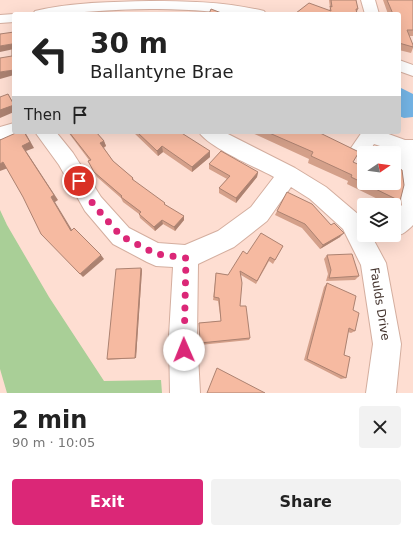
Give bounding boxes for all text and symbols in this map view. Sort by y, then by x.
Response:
text: 30 m [90,27,168,60]
icon: left [24,28,76,80]
text: Ballantyne Brae [90,61,234,82]
icon: arrive [69,104,91,126]
text: Then [24,106,61,124]
north arrow [357,146,401,190]
map controls [357,146,401,242]
pin [62,164,96,198]
icon: arrive [68,170,90,192]
button: layers [357,198,401,242]
street label: Faulds Drive [367,266,393,342]
position arrow [163,329,205,371]
text: 2 min [12,406,87,434]
button: close [359,406,401,448]
text: 90 m · 10:05 [12,435,95,450]
button: Exit [12,479,203,525]
button: Share [211,479,401,525]

